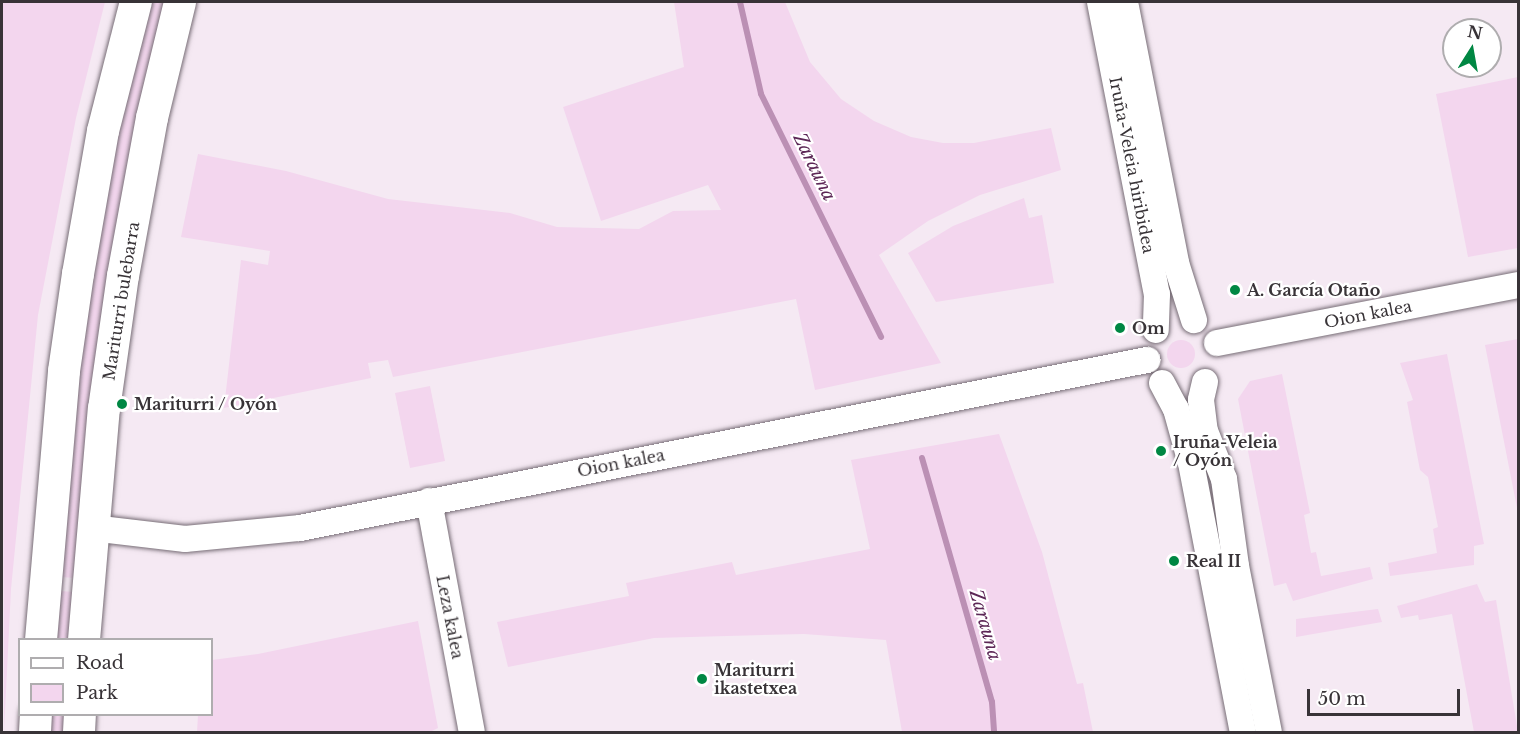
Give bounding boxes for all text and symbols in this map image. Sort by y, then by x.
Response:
north arrow [1442,18,1502,78]
text: N [1466,21,1484,44]
street label: Iruña-Veleia hiribidea [1105,75,1159,255]
water label: Zarauna [788,130,840,204]
street label: Mariturri bulebarra [99,220,143,382]
place label: A. García Otaño [1247,280,1380,300]
marker: A. García Otaño [1228,283,1242,297]
street label: Oion kalea [1323,296,1413,332]
place label: Om [1132,318,1165,338]
marker: Om [1113,321,1127,335]
place label: Mariturri / Oyón [134,394,278,414]
marker: Mariturri / Oyón [115,397,129,411]
place label: Iruña-Veleia / Oyón [1173,432,1277,470]
marker: Iruña-Veleia / Oyón [1154,444,1168,458]
street label: Oion kalea [576,445,666,481]
place label: Real II [1186,551,1241,571]
marker: Real II [1167,554,1181,568]
street label: Leza kalea [432,573,468,661]
water label: Zarauna [965,587,1005,663]
legend [18,638,213,716]
text: Road [76,652,124,674]
place label: Mariturri ikastetxea [714,660,797,698]
marker: Mariturri ikastetxea [695,672,709,686]
scale bar [1310,677,1463,715]
text: Park [76,682,118,704]
text: 50 m [1318,688,1366,710]

